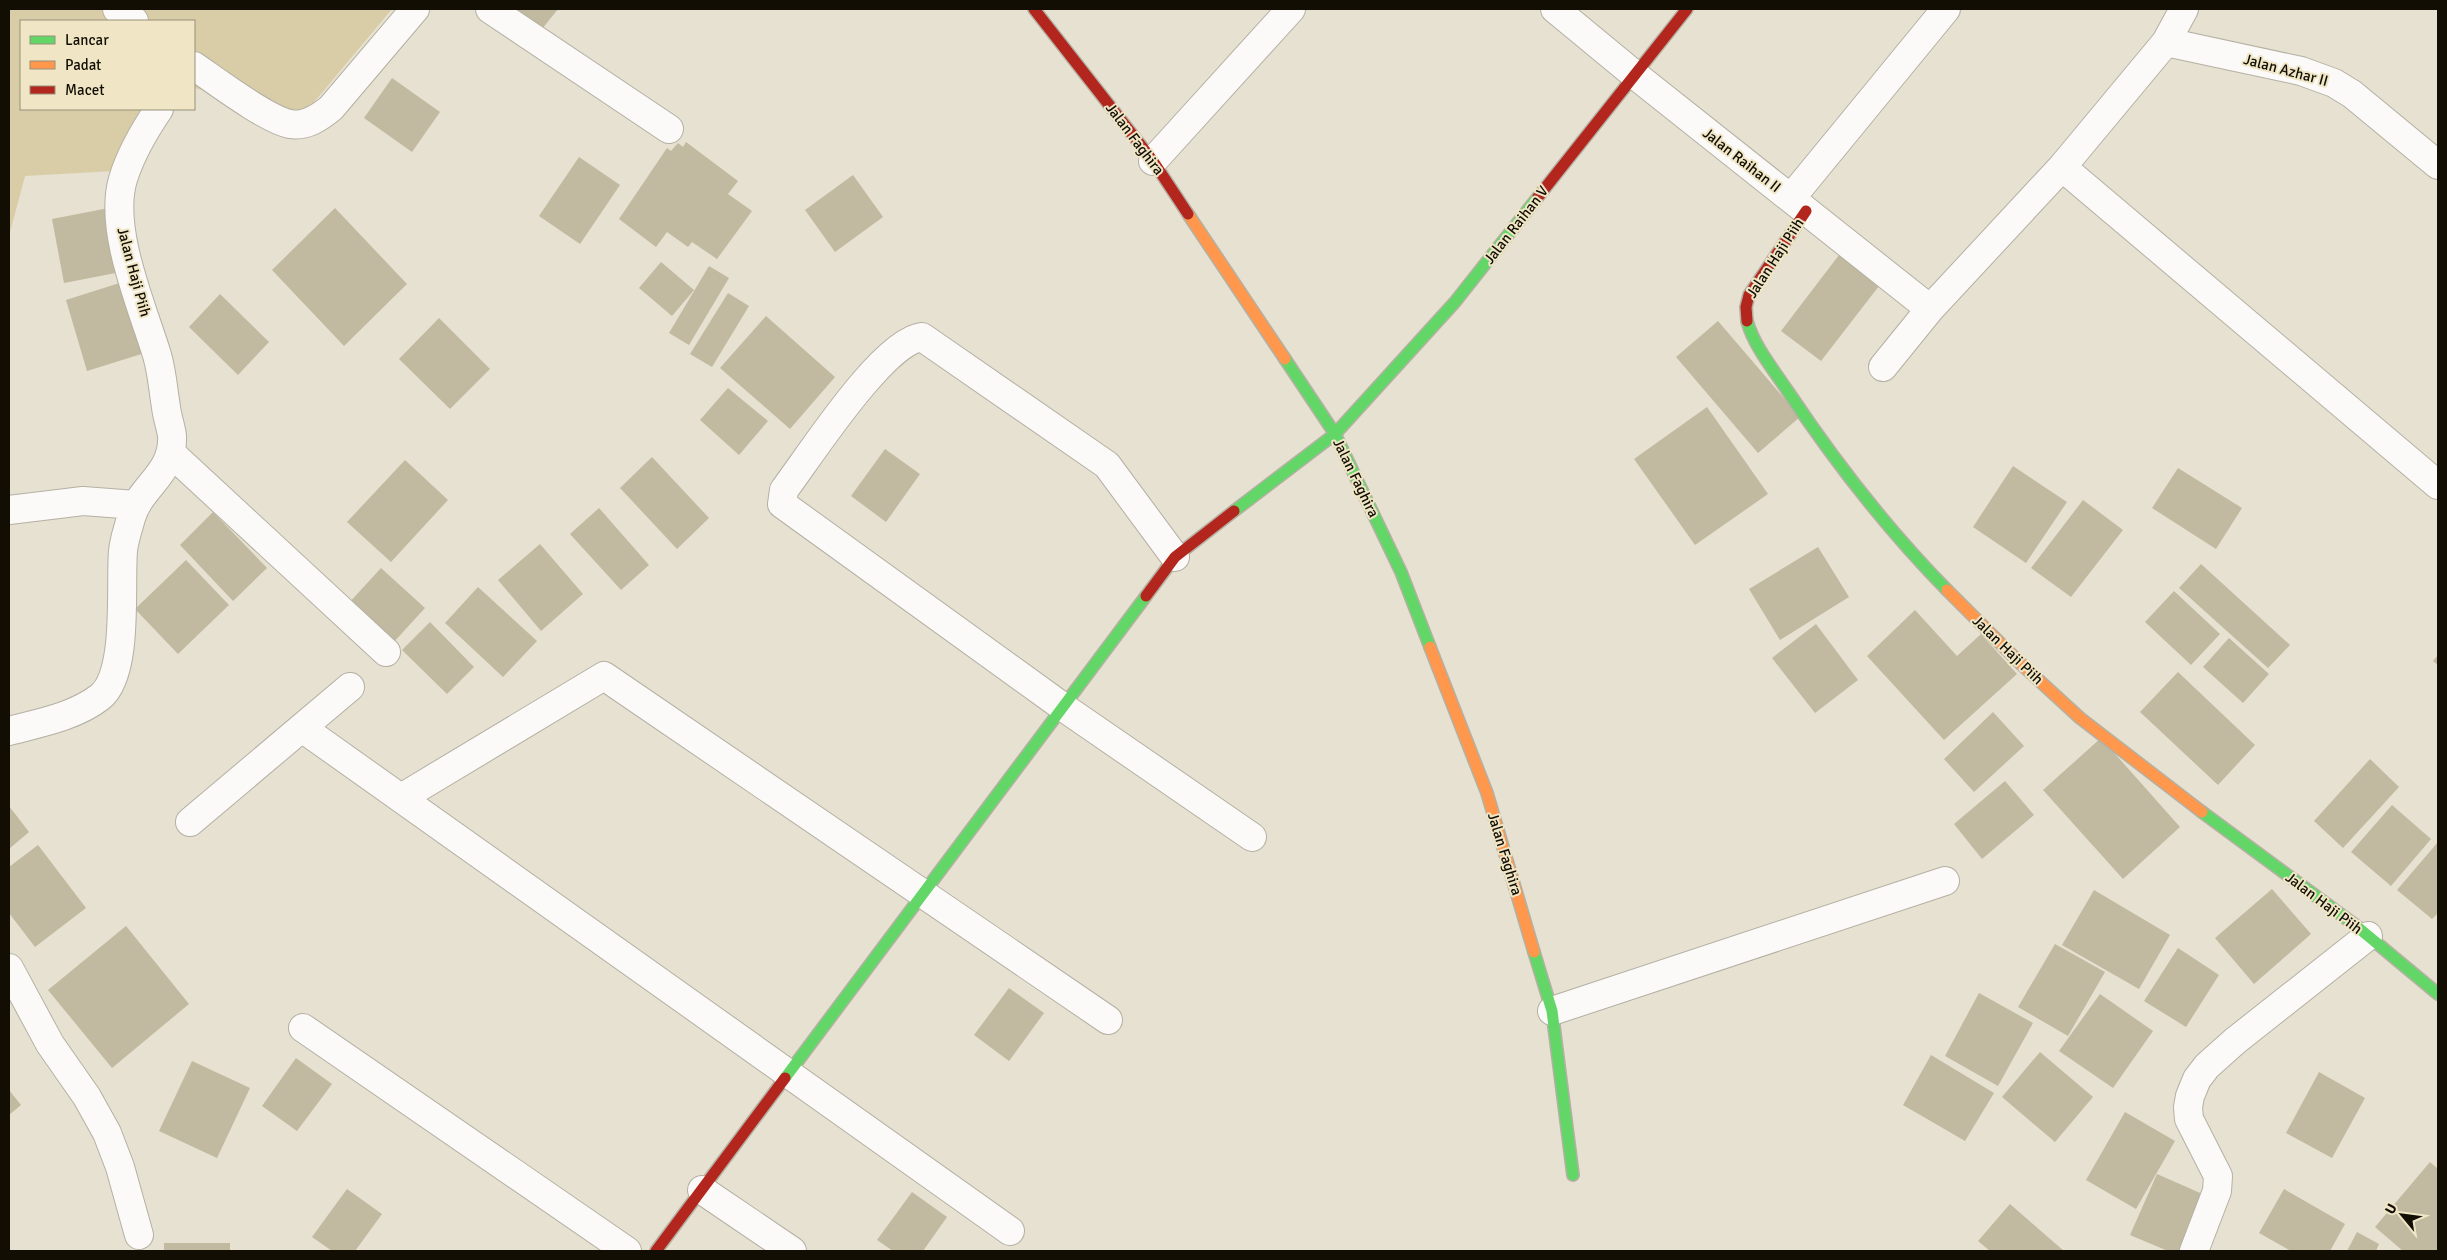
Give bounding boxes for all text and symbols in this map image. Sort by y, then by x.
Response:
legend [20,20,195,110]
text: Lancar [65,31,109,49]
street label: Jalan Azhar II [2242,50,2330,90]
text: Padat [65,56,101,74]
text: Macet [65,81,104,99]
street label: Jalan Faghira [1102,99,1168,179]
street label: Jalan Raihan II [1699,124,1785,196]
street label: Jalan Raihan V [1480,182,1552,268]
street label: Jalan Haji Piih [1743,215,1807,301]
street label: Jalan Haji Piih [113,225,155,319]
street label: Jalan Faghira [1329,436,1383,520]
street label: Jalan Haji Piih [1969,612,2047,688]
street label: Jalan Faghira [1484,810,1526,898]
street label: Jalan Haji Piih [2282,868,2366,938]
north arrow [2377,1190,2427,1240]
text: U [2381,1201,2401,1217]

